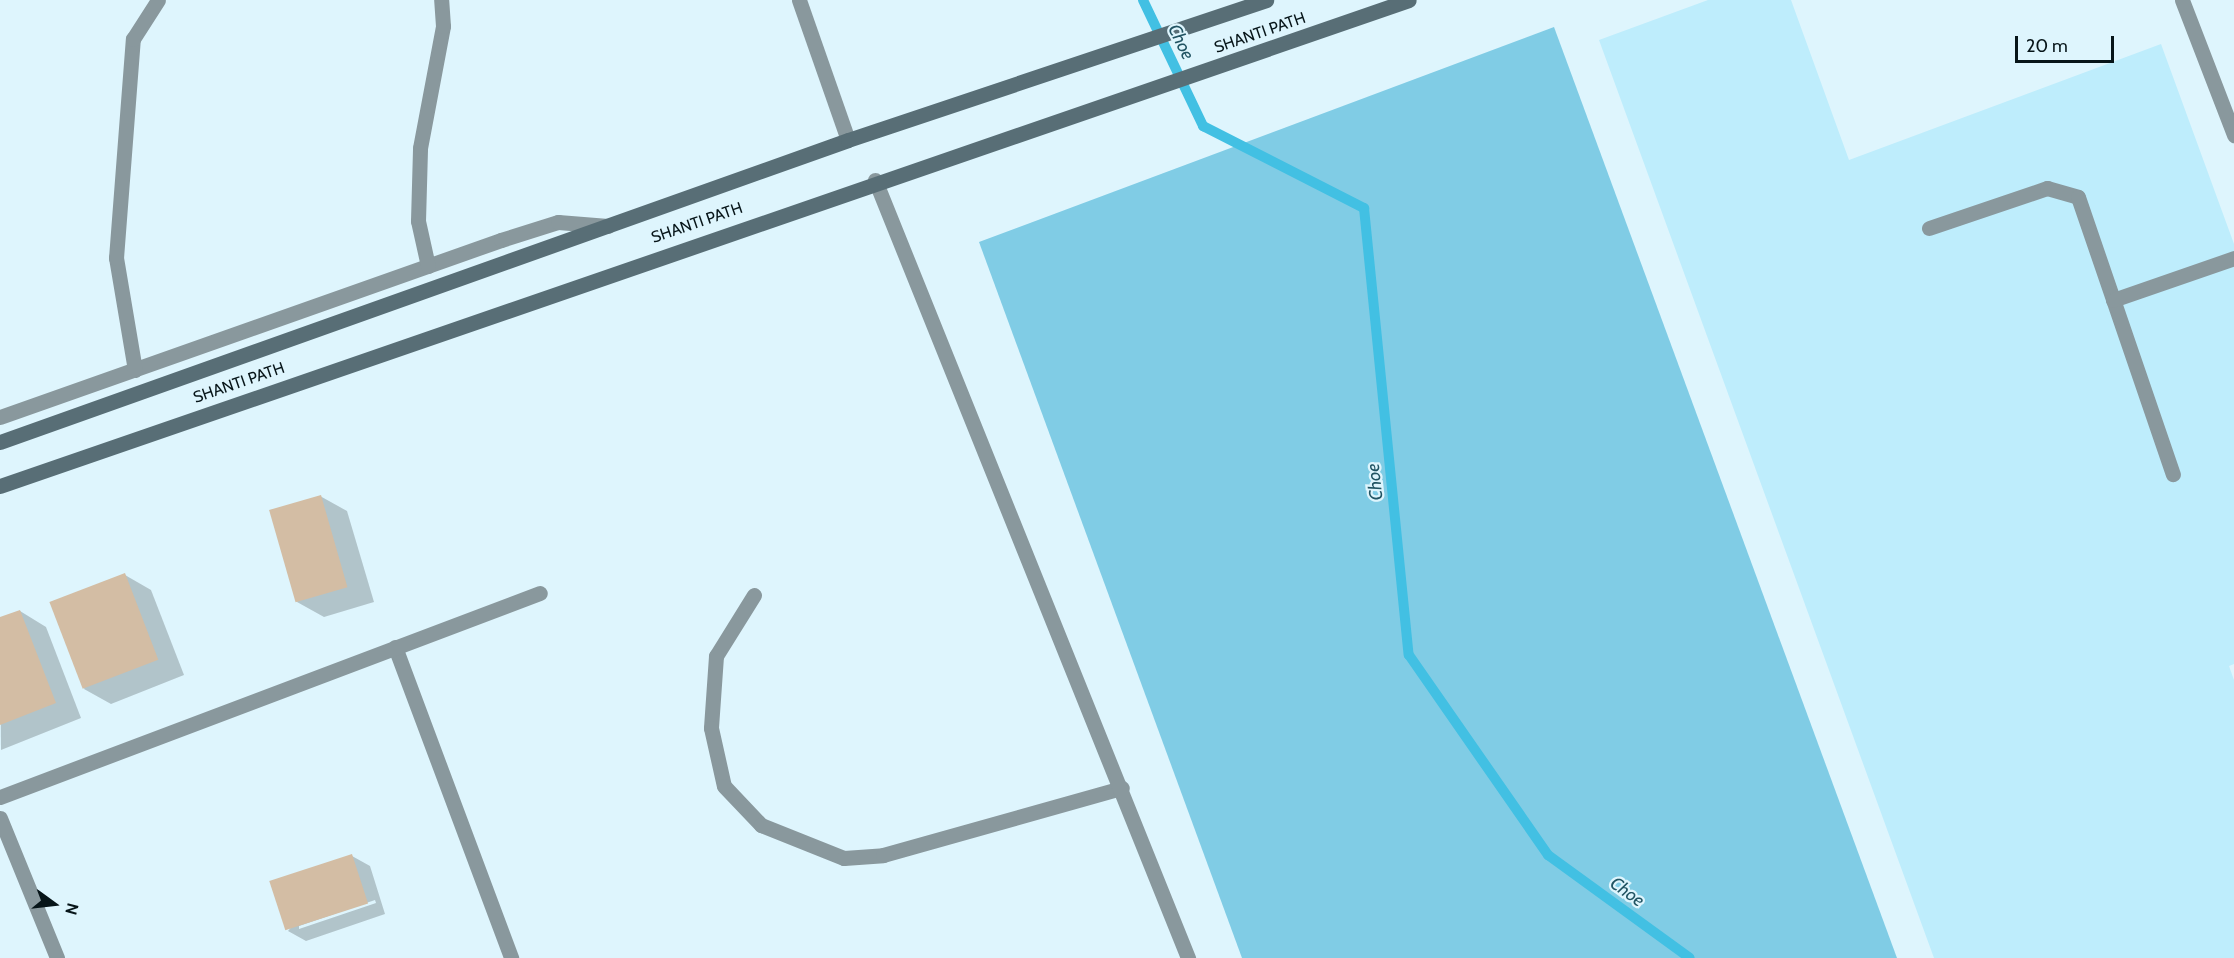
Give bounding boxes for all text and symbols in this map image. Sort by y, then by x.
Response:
street label: SHANTI PATH [1212,8,1308,58]
water label: Choe [1163,21,1199,63]
scale bar [2018,24,2117,62]
text: 20 m [2026,35,2068,57]
street label: SHANTI PATH [649,198,745,248]
street label: SHANTI PATH [191,358,287,408]
water label: Choe [1362,463,1388,501]
water label: Choe [1606,872,1648,912]
north arrow [24,874,84,934]
text: N [61,901,83,917]

